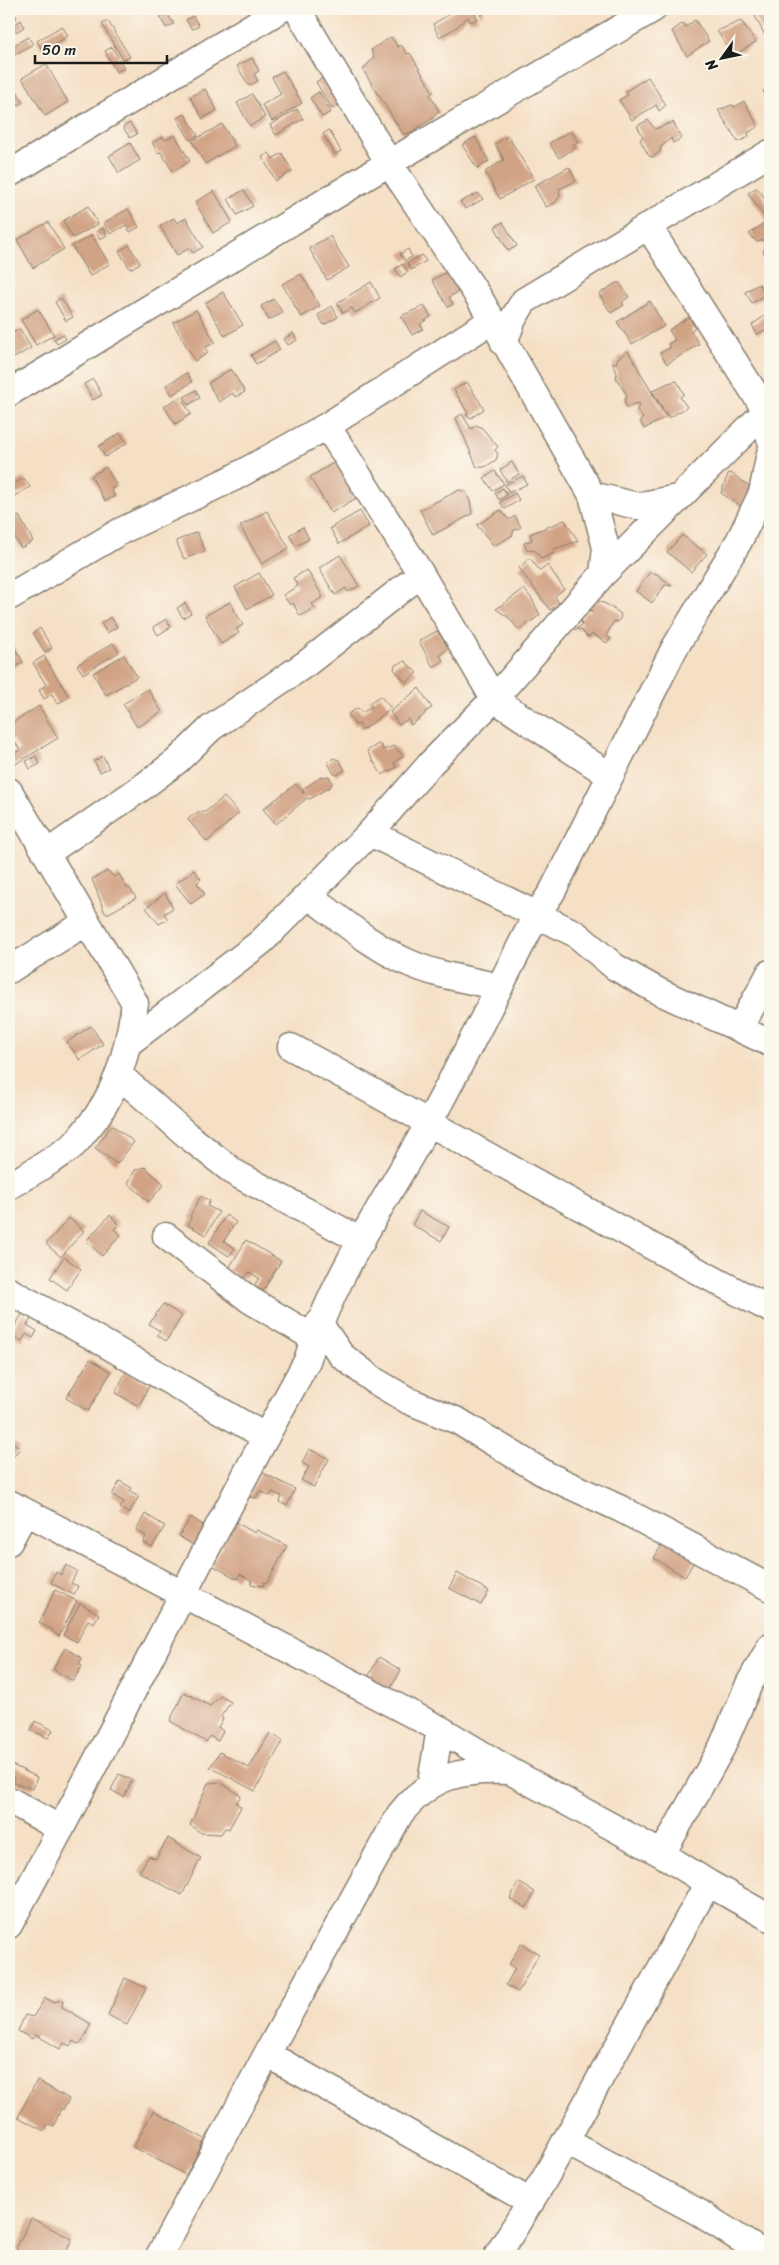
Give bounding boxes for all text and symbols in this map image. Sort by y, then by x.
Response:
scale bar [35,32,168,64]
north arrow [696,32,746,82]
text: 50 m [42,37,77,63]
text: N [698,54,725,77]

